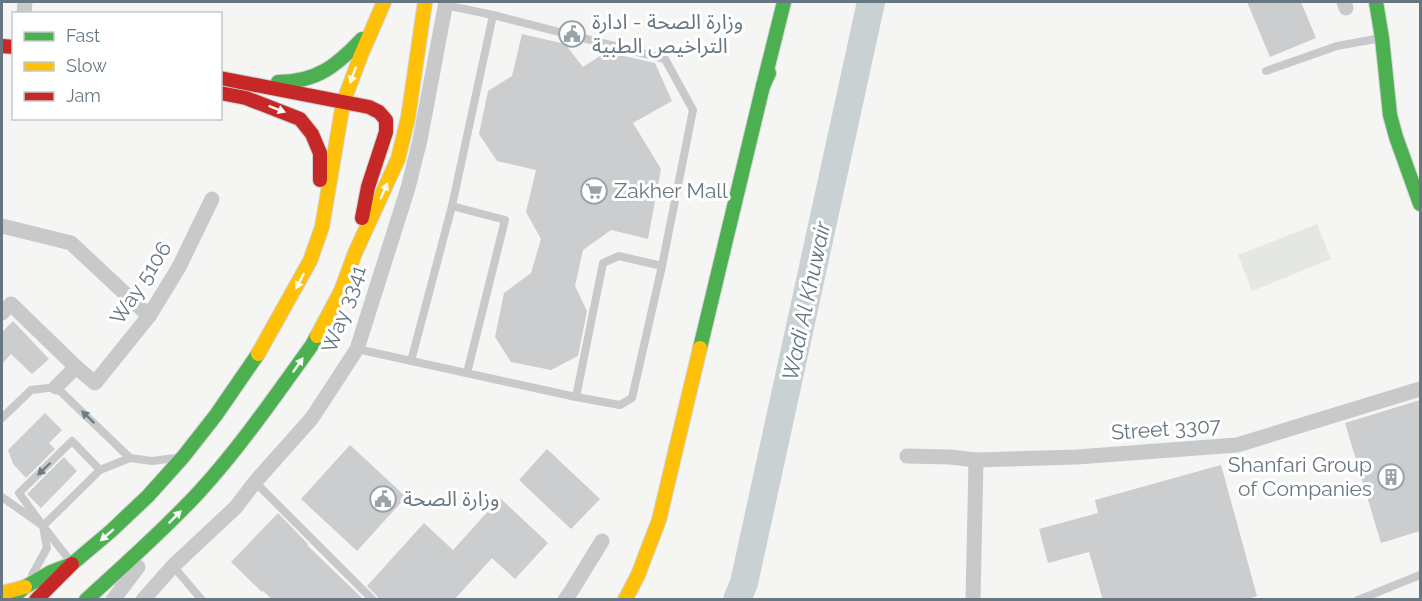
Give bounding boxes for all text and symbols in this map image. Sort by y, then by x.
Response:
place label: وزارة الصحة - ادارة التراخيص الطبية [592,9,743,58]
legend [12,12,222,120]
public building icon: وزارة الصحة - ادارة التراخيص الطبية [557,19,587,49]
text: Fast [66,25,100,46]
text: Slow [66,55,107,76]
one-way arrow [348,66,358,84]
text: Jam [66,85,101,106]
one-way arrow [268,104,286,114]
supermarket icon: Zakher Mall [579,176,609,206]
place label: Zakher Mall [614,178,728,203]
one-way arrow [379,182,389,200]
water label: Wadi Al Khuwair [776,218,836,383]
street label: Way 5106 [104,236,177,329]
street label: Way 3341 [316,262,371,356]
one-way arrow [295,272,304,289]
one-way arrow [291,358,303,373]
one-way arrow [80,410,95,424]
street label: Street 3307 [1110,412,1222,445]
place label: Shanfari Group of Companies [1228,452,1372,501]
one-way arrow [37,461,51,475]
building icon: Shanfari Group of Companies [1376,462,1406,492]
public building icon: وزارة الصحة [368,484,398,514]
place label: وزارة الصحة [403,486,499,511]
one-way arrow [167,510,181,524]
one-way arrow [100,528,115,541]

